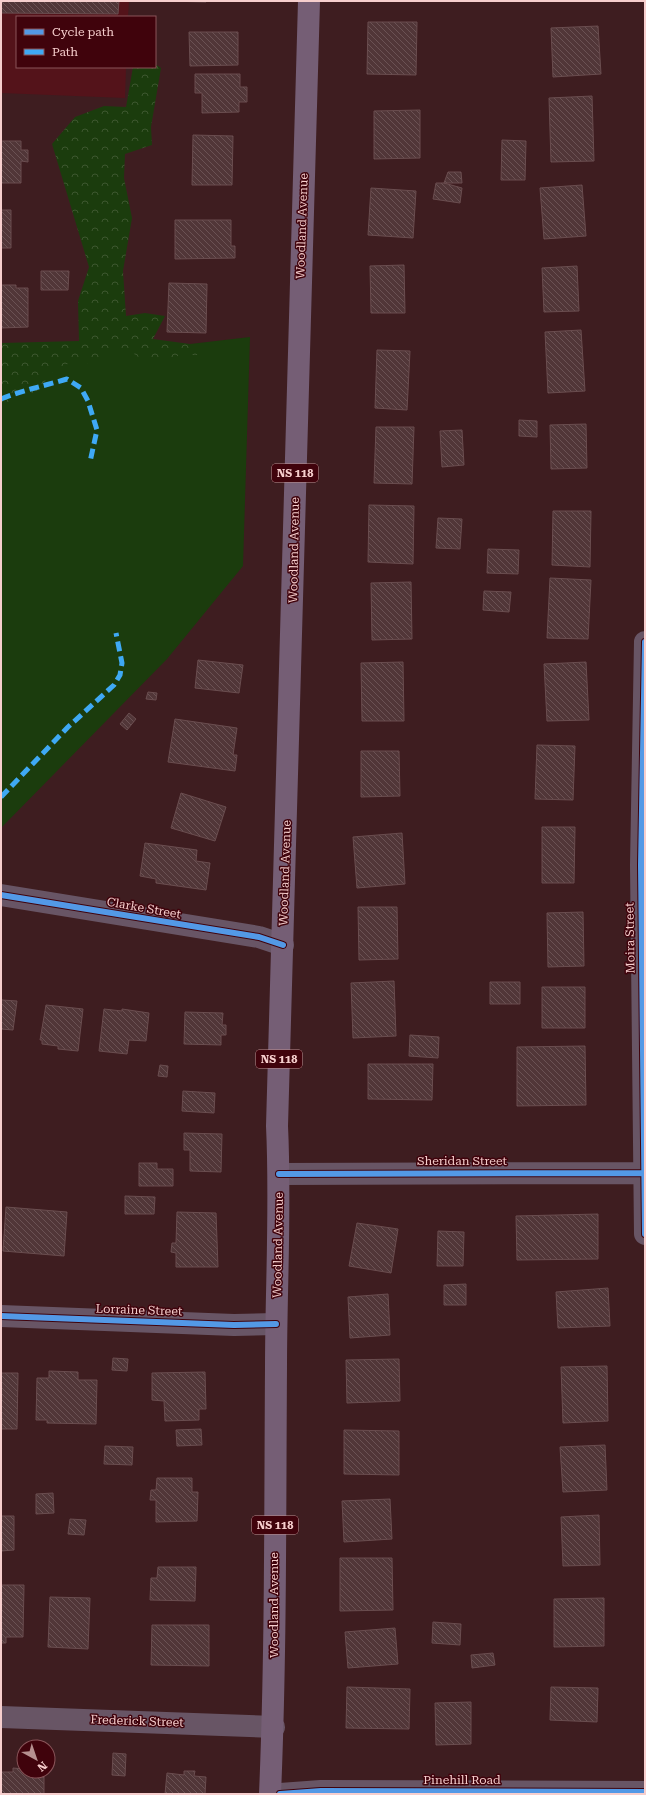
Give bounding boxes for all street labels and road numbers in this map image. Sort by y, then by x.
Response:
street label: Woodland Avenue [293,172,311,279]
road number: NS 118 [272,464,318,482]
street label: Woodland Avenue [286,497,302,603]
street label: Woodland Avenue [276,819,294,926]
street label: Clarke Street [106,895,183,921]
street label: Moira Street [622,902,638,974]
road number: NS 118 [256,1050,302,1068]
street label: Sheridan Street [417,1154,508,1168]
street label: Woodland Avenue [270,1192,286,1298]
street label: Lorraine Street [95,1301,183,1319]
road number: NS 118 [252,1516,298,1534]
street label: Woodland Avenue [267,1552,281,1658]
street label: Frederick Street [90,1712,184,1730]
street label: Pinehill Road [423,1773,501,1787]

